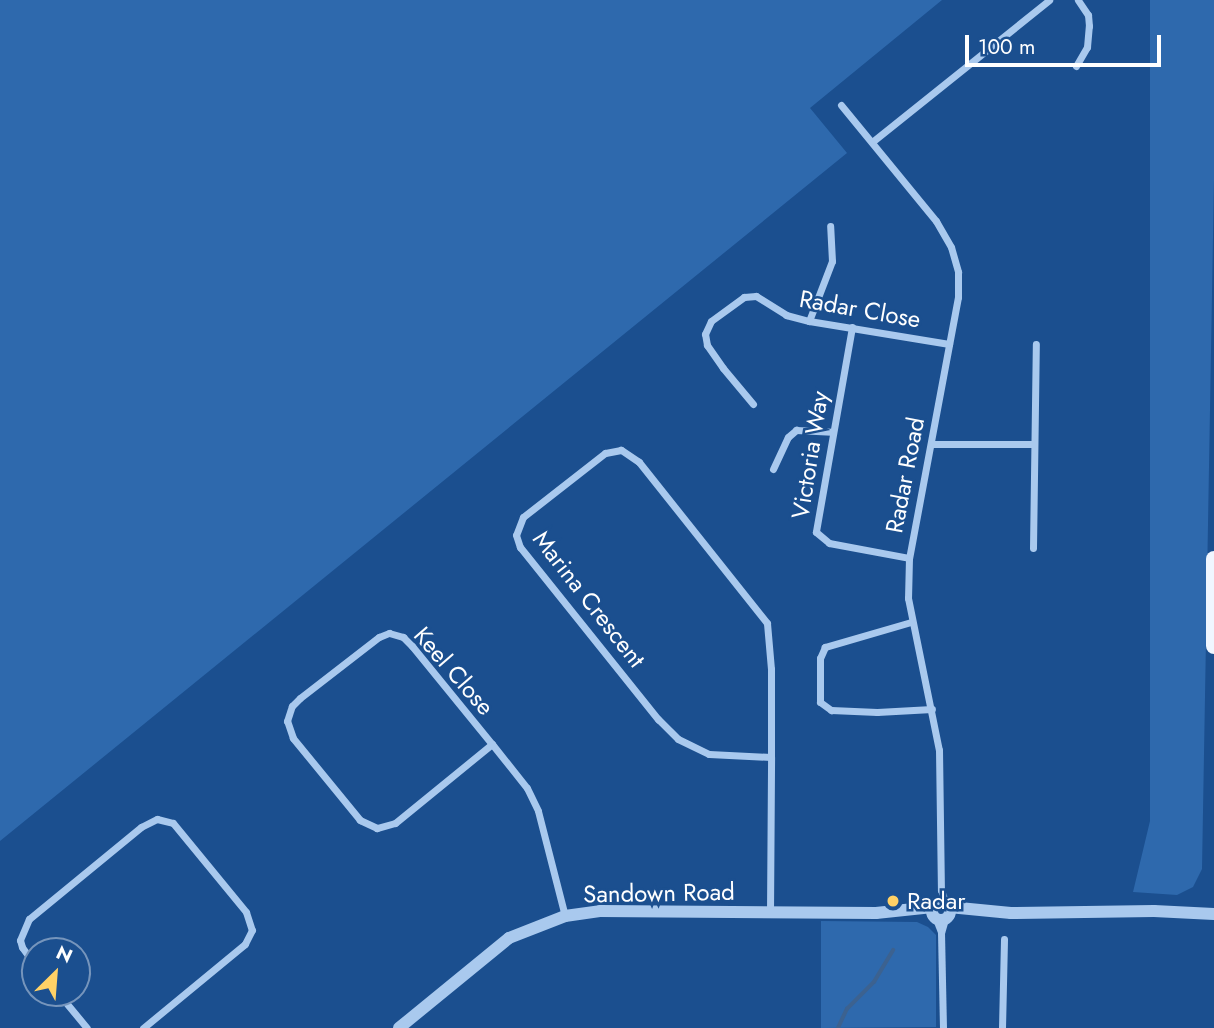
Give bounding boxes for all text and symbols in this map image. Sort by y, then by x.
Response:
scale bar [969,21,1165,65]
text: 100 m [978,32,1035,62]
street label: Radar Close [797,284,923,334]
street label: Victoria Way [786,389,834,521]
street label: Radar Road [880,415,930,535]
street label: Marina Crescent [527,525,651,673]
street label: Keel Close [408,621,500,721]
street label: Sandown Road [583,877,735,909]
place label: Radar [907,887,965,915]
marker: Radar [885,893,901,909]
north arrow [21,937,91,1007]
text: N [52,939,77,970]

